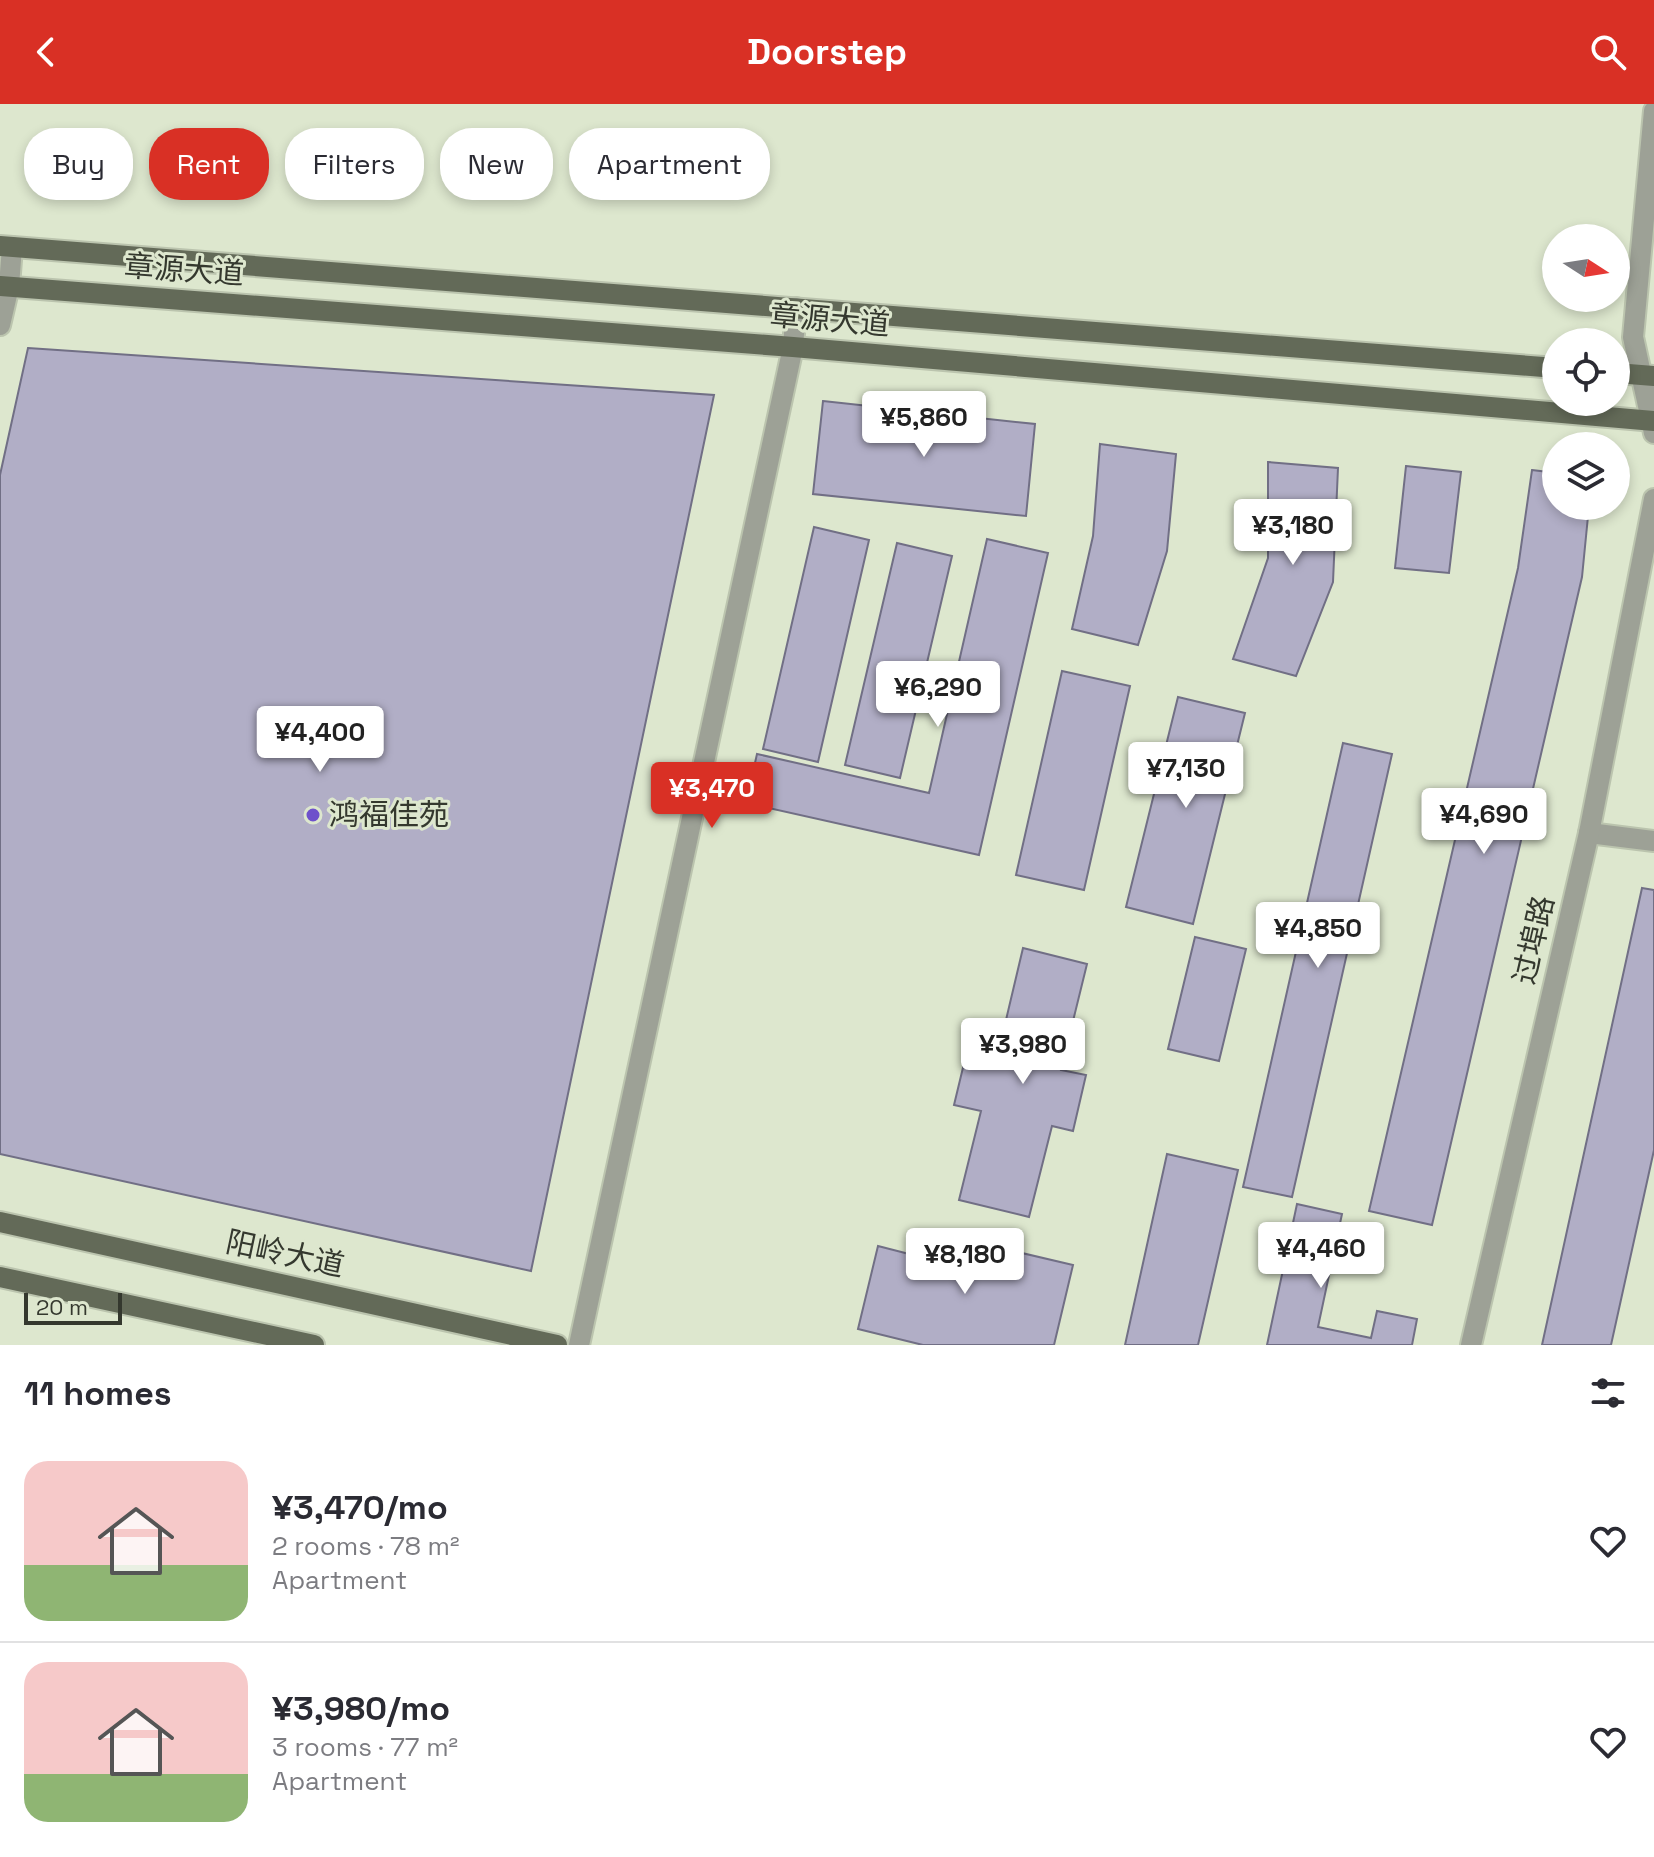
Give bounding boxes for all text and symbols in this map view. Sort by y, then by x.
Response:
text: Doorstep [747,29,907,75]
icon: back [24,30,68,74]
icon: search [1586,30,1630,74]
chip: Buy [24,128,133,200]
chip: Rent [149,128,269,200]
chip: Filters [285,128,424,200]
chip: New [440,128,553,200]
chip: Apartment [569,128,770,200]
north arrow [1542,224,1630,312]
map controls [1542,224,1630,520]
street label: 章源大道 [123,246,245,293]
street label: 章源大道 [769,295,892,344]
button: locate [1542,328,1630,416]
pin: ¥5,860 [859,391,989,459]
text: ¥5,860 [880,400,968,434]
button: layers [1542,432,1630,520]
pin: ¥3,180 [1228,499,1358,567]
text: ¥3,180 [1252,508,1334,542]
pin: ¥6,290 [873,661,1003,729]
text: ¥6,290 [894,670,982,704]
pin: ¥4,400 [255,706,385,774]
text: ¥4,400 [275,715,365,749]
pin: ¥7,130 [1121,742,1251,810]
text: ¥7,130 [1146,751,1226,785]
pin: ¥3,470 [647,762,777,830]
text: ¥3,470 [669,771,755,805]
pin: ¥4,690 [1419,788,1549,856]
place label: 鸿福佳苑 [329,795,449,834]
text: ¥4,690 [1439,797,1529,831]
marker: 鸿福佳苑 [304,806,322,824]
street label: 过埠路 [1504,892,1563,988]
pin: ¥4,850 [1253,902,1383,970]
text: ¥4,850 [1274,911,1362,945]
pin: ¥3,980 [958,1018,1088,1086]
text: ¥3,980 [979,1027,1067,1061]
street label: 阳岭大道 [222,1222,348,1285]
pin: ¥4,460 [1256,1222,1386,1290]
pin: ¥8,180 [900,1228,1030,1296]
text: ¥4,460 [1276,1231,1366,1265]
text: ¥8,180 [924,1237,1006,1271]
scale bar [24,1289,122,1325]
text: 20 m [36,1293,88,1321]
icon: filters [1586,1371,1630,1415]
text: 11 homes [24,1372,172,1415]
text: ¥3,470/mo [272,1486,448,1529]
icon: home [88,1493,184,1589]
icon: heart [1586,1519,1630,1563]
text: 2 rooms · 78 m² [272,1529,459,1563]
text: Apartment [272,1563,407,1597]
text: ¥3,980/mo [272,1687,450,1730]
icon: home [88,1694,184,1790]
icon: heart [1586,1720,1630,1764]
text: 3 rooms · 77 m² [272,1730,458,1764]
text: Apartment [272,1764,407,1798]

